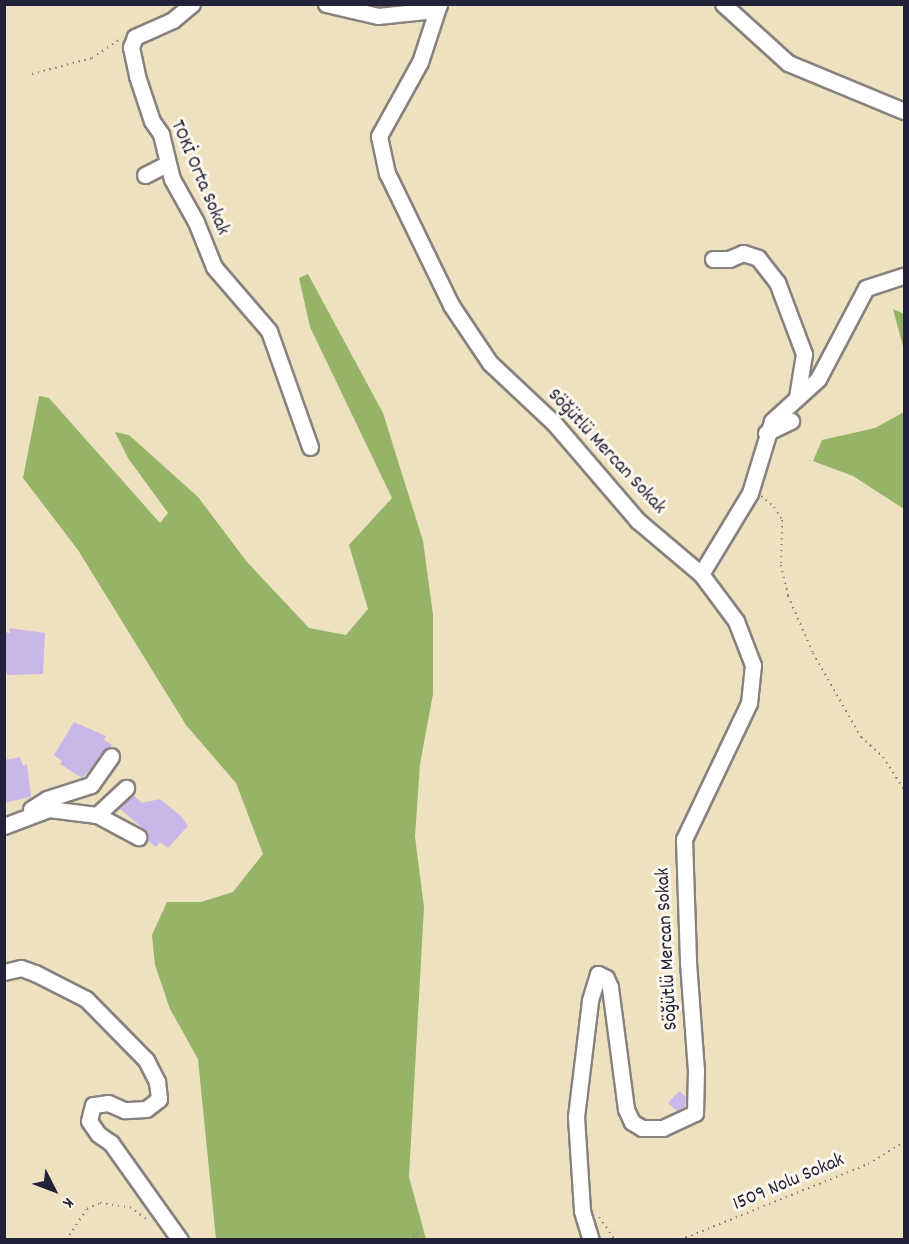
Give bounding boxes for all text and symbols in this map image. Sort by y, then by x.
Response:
street label: TOKİ Orta Sokak [164,117,234,239]
street label: Söğütlü Mercan Sokak [542,384,670,520]
street label: Söğütlü Mercan Sokak [652,867,684,1031]
street label: 1509 Nolu Sokak [730,1149,848,1217]
north arrow [24,1160,84,1220]
text: K [57,1192,79,1213]

